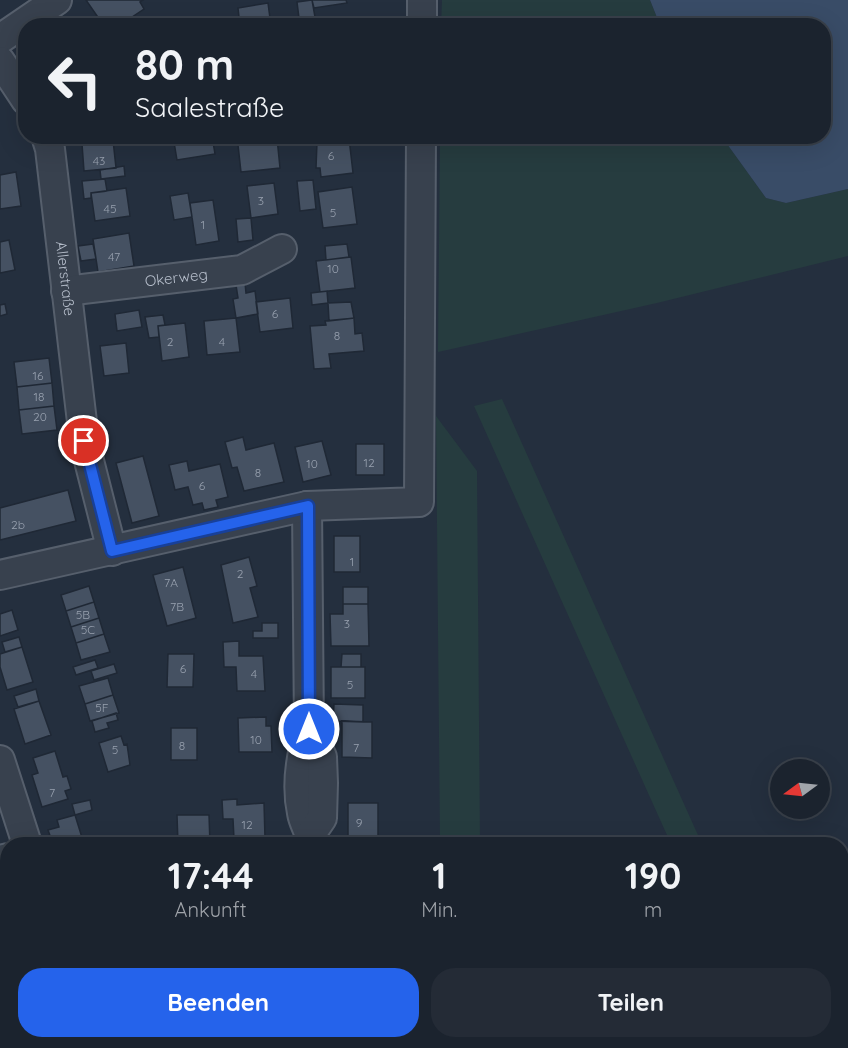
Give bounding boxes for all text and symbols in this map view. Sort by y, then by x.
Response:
text: 80 m [135,38,234,91]
icon: left [36,42,114,120]
text: Saalestraße [135,90,284,124]
house number: 6 [328,148,335,163]
house number: 43 [93,153,105,168]
house number: 3 [258,193,264,208]
house number: 45 [104,201,116,216]
house number: 5 [330,205,336,220]
house number: 1 [201,217,205,232]
street label: Allerstraße [52,240,79,317]
house number: 47 [108,249,120,264]
house number: 10 [327,261,339,276]
street label: Okerweg [144,264,209,291]
house number: 6 [272,306,279,321]
house number: 8 [334,328,340,343]
house number: 2 [167,334,174,349]
house number: 4 [219,334,225,349]
house number: 16 [33,368,44,383]
house number: 18 [34,389,44,404]
house number: 20 [33,409,47,424]
pin [58,415,109,466]
icon: arrive [67,424,100,457]
house number: 12 [363,455,375,470]
house number: 10 [306,456,318,471]
house number: 8 [255,465,261,480]
house number: 6 [199,478,206,493]
house number: 2b [11,517,25,532]
house number: 1 [350,554,354,569]
house number: 2 [237,566,244,581]
house number: 7A [164,575,178,590]
house number: 7B [170,599,184,614]
house number: 5B [76,607,90,622]
house number: 3 [344,616,350,631]
house number: 5C [81,622,95,637]
house number: 6 [180,661,187,676]
house number: 4 [251,666,257,681]
house number: 5 [347,677,353,692]
position arrow [277,697,341,761]
house number: 5F [95,700,109,715]
house number: 10 [250,732,262,747]
house number: 8 [179,738,185,753]
house number: 7 [353,740,359,755]
house number: 5 [112,742,118,757]
north arrow [770,759,830,819]
map controls [770,759,830,819]
house number: 7 [49,785,55,800]
house number: 9 [356,815,363,830]
house number: 12 [241,817,253,832]
text: 17:44 [168,853,254,898]
text: 1 [432,853,446,898]
text: 190 [625,853,681,898]
text: Ankunft [175,897,247,922]
text: Min. [421,897,457,922]
text: m [644,897,662,922]
button: Beenden [18,968,419,1037]
button: Teilen [431,968,831,1037]

